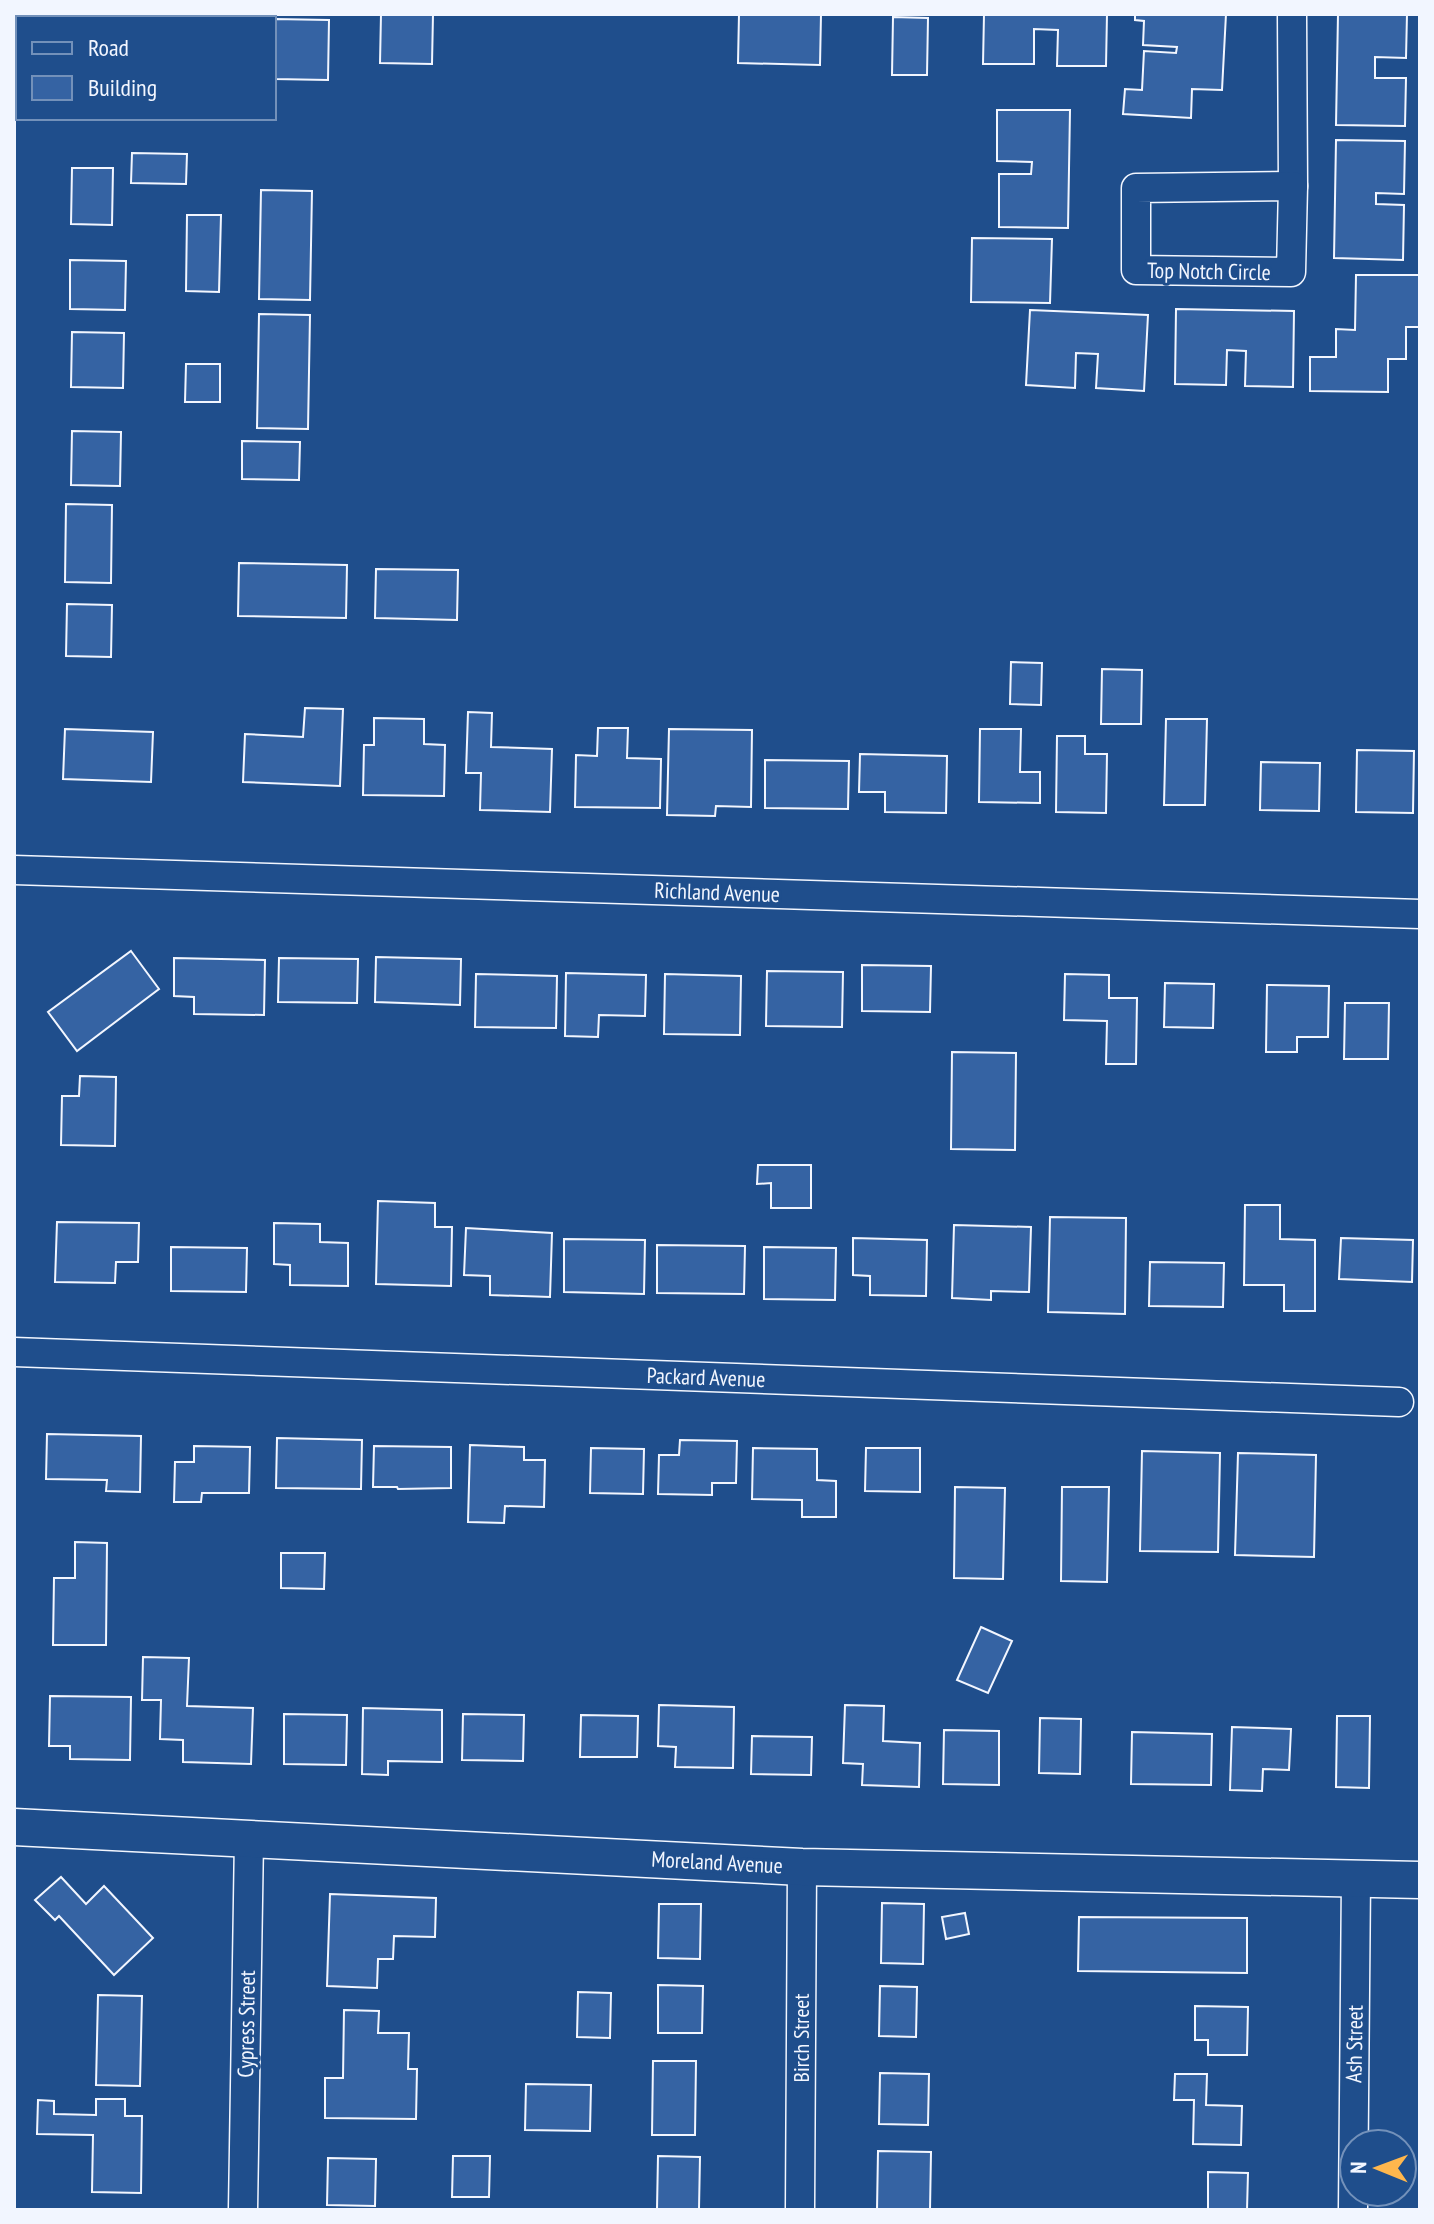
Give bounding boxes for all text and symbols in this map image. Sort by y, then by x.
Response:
legend [16,16,276,120]
text: Road [88,32,129,63]
text: Building [88,72,157,103]
street label: Top Notch Circle [1147,256,1271,286]
street label: Richland Avenue [654,876,780,908]
street label: Packard Avenue [646,1361,766,1393]
street label: Moreland Avenue [651,1845,783,1879]
street label: Cypress Street [231,1970,261,2078]
street label: Birch Street [787,1994,815,2082]
street label: Ash Street [1339,2005,1369,2083]
north arrow [1338,2128,1418,2208]
text: N [1344,2161,1372,2174]

